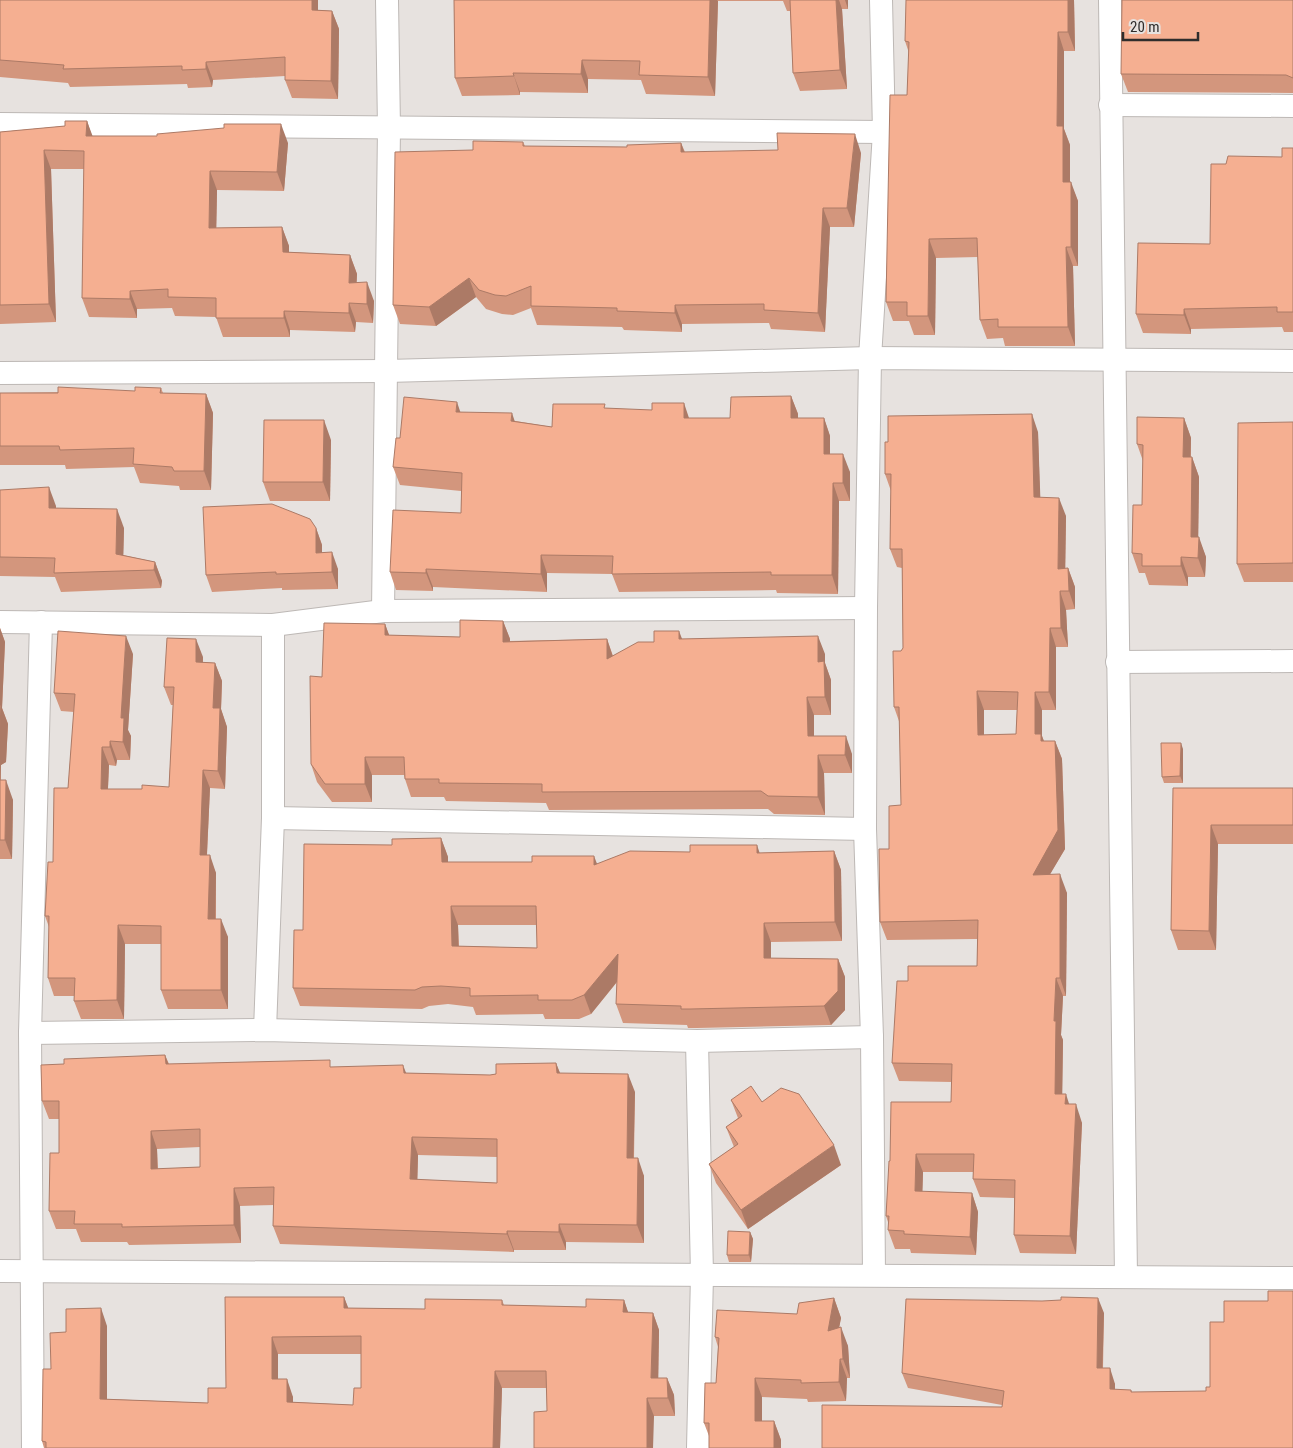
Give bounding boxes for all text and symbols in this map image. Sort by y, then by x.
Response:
scale bar [1123,10,1198,42]
text: 20 m [1130,18,1160,36]

